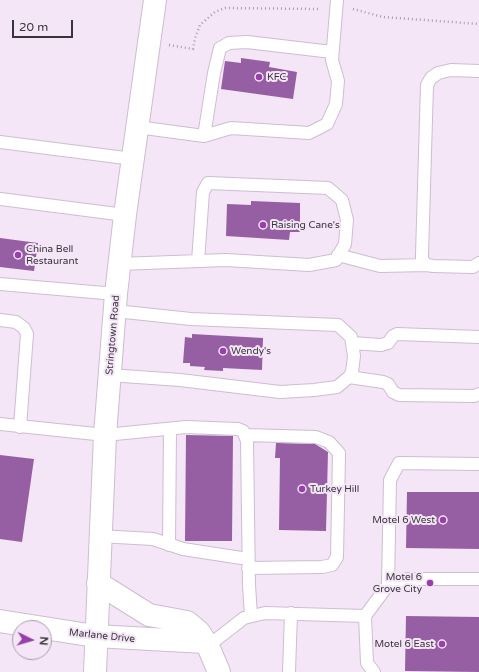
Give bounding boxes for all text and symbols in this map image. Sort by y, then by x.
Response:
scale bar [14,12,75,38]
text: 20 m [19,20,48,34]
place label: KFC [267,71,287,83]
marker: KFC [254,72,264,82]
place label: Raising Cane's [271,219,340,231]
marker: Raising Cane's [258,220,268,230]
place label: China Bell Restaurant [26,243,78,266]
marker: China Bell Restaurant [13,250,23,260]
street label: Stringtown Road [104,295,122,375]
place label: Wendy's [231,345,271,357]
marker: Wendy's [218,346,228,356]
place label: Turkey Hill [310,483,359,495]
marker: Turkey Hill [297,484,307,494]
place label: Motel 6 West [372,514,435,526]
marker: Motel 6 West [438,515,448,525]
place label: Motel 6 Grove City [373,571,422,594]
marker: Motel 6 Grove City [425,578,435,588]
north arrow [12,620,52,660]
street label: Marlane Drive [68,627,136,645]
text: N [37,636,50,646]
place label: Motel 6 East [375,638,434,650]
marker: Motel 6 East [437,639,447,649]

